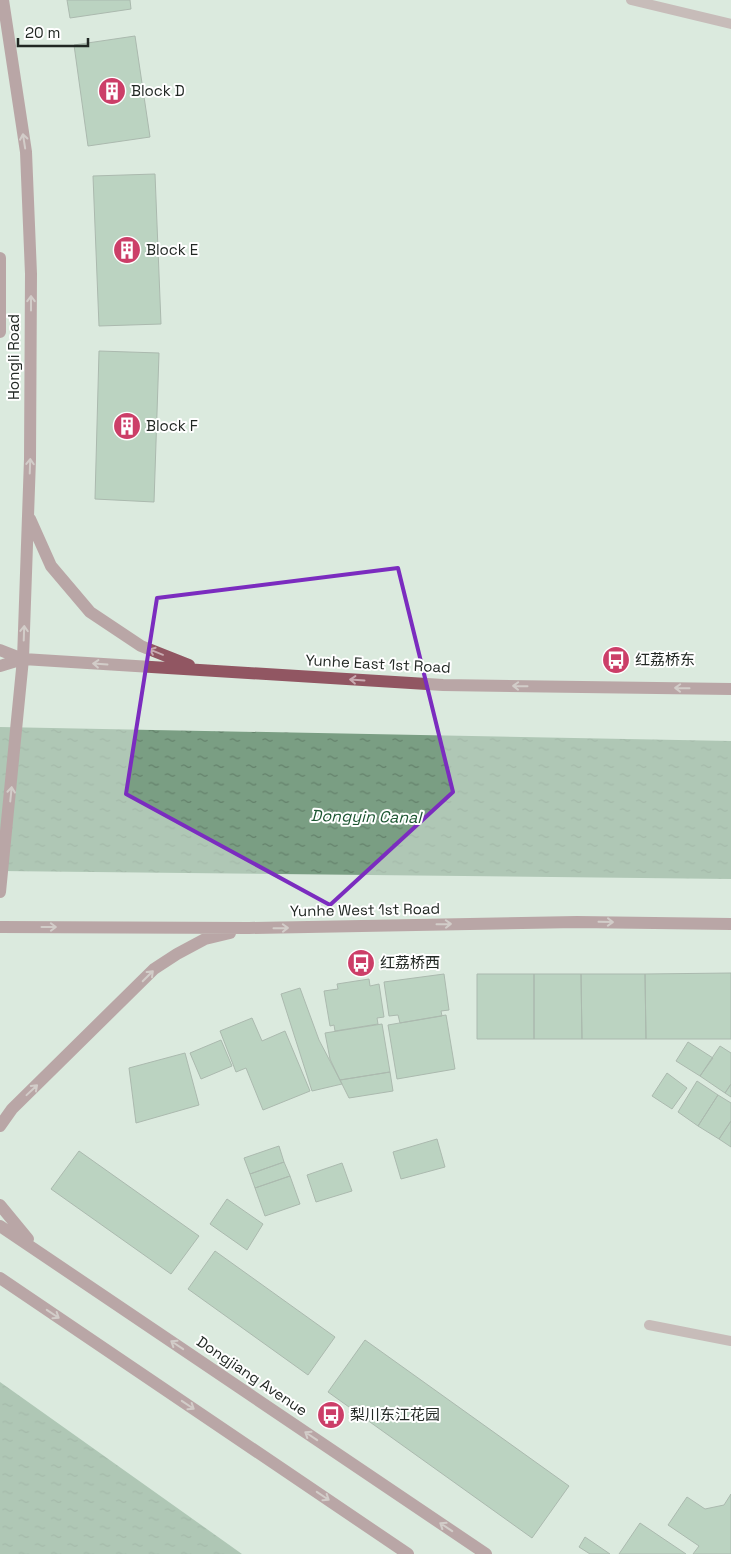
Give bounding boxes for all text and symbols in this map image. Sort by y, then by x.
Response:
scale bar [18,15,88,47]
text: 20 m [25,23,60,42]
building icon: Block D [97,76,127,106]
place label: Block D [131,81,185,100]
one-way arrow [19,133,29,149]
building icon: Block E [112,235,142,265]
place label: Block E [146,240,198,259]
one-way arrow [26,295,36,312]
street label: Hongli Road [4,314,23,400]
building icon: Block F [112,411,142,441]
place label: Block F [146,416,198,435]
one-way arrow [25,458,35,474]
one-way arrow [20,625,29,641]
bus stop icon: 红荔桥东 [601,645,631,675]
one-way arrow [149,647,164,656]
street label: Yunhe East 1st Road [305,650,451,677]
place label: 红荔桥东 [635,650,695,669]
one-way arrow [92,659,108,668]
one-way arrow [350,675,366,684]
one-way arrow [512,681,528,691]
one-way arrow [675,683,691,693]
one-way arrow [6,787,16,803]
water label: Dongyin Canal [311,805,424,828]
street label: Yunhe West 1st Road [290,899,440,920]
one-way arrow [598,917,614,927]
one-way arrow [435,920,451,929]
one-way arrow [40,922,56,932]
one-way arrow [273,923,289,932]
bus stop icon: 红荔桥西 [346,948,376,978]
place label: 红荔桥西 [380,953,440,972]
one-way arrow [141,970,153,982]
one-way arrow [26,1084,39,1096]
one-way arrow [46,1309,60,1319]
street label: Dongjiang Avenue [193,1331,311,1420]
one-way arrow [170,1339,184,1350]
one-way arrow [181,1400,195,1410]
bus stop icon: 梨川东江花园 [316,1400,346,1430]
place label: 梨川东江花园 [350,1405,440,1424]
one-way arrow [305,1430,319,1440]
one-way arrow [315,1491,329,1501]
one-way arrow [439,1522,453,1532]

